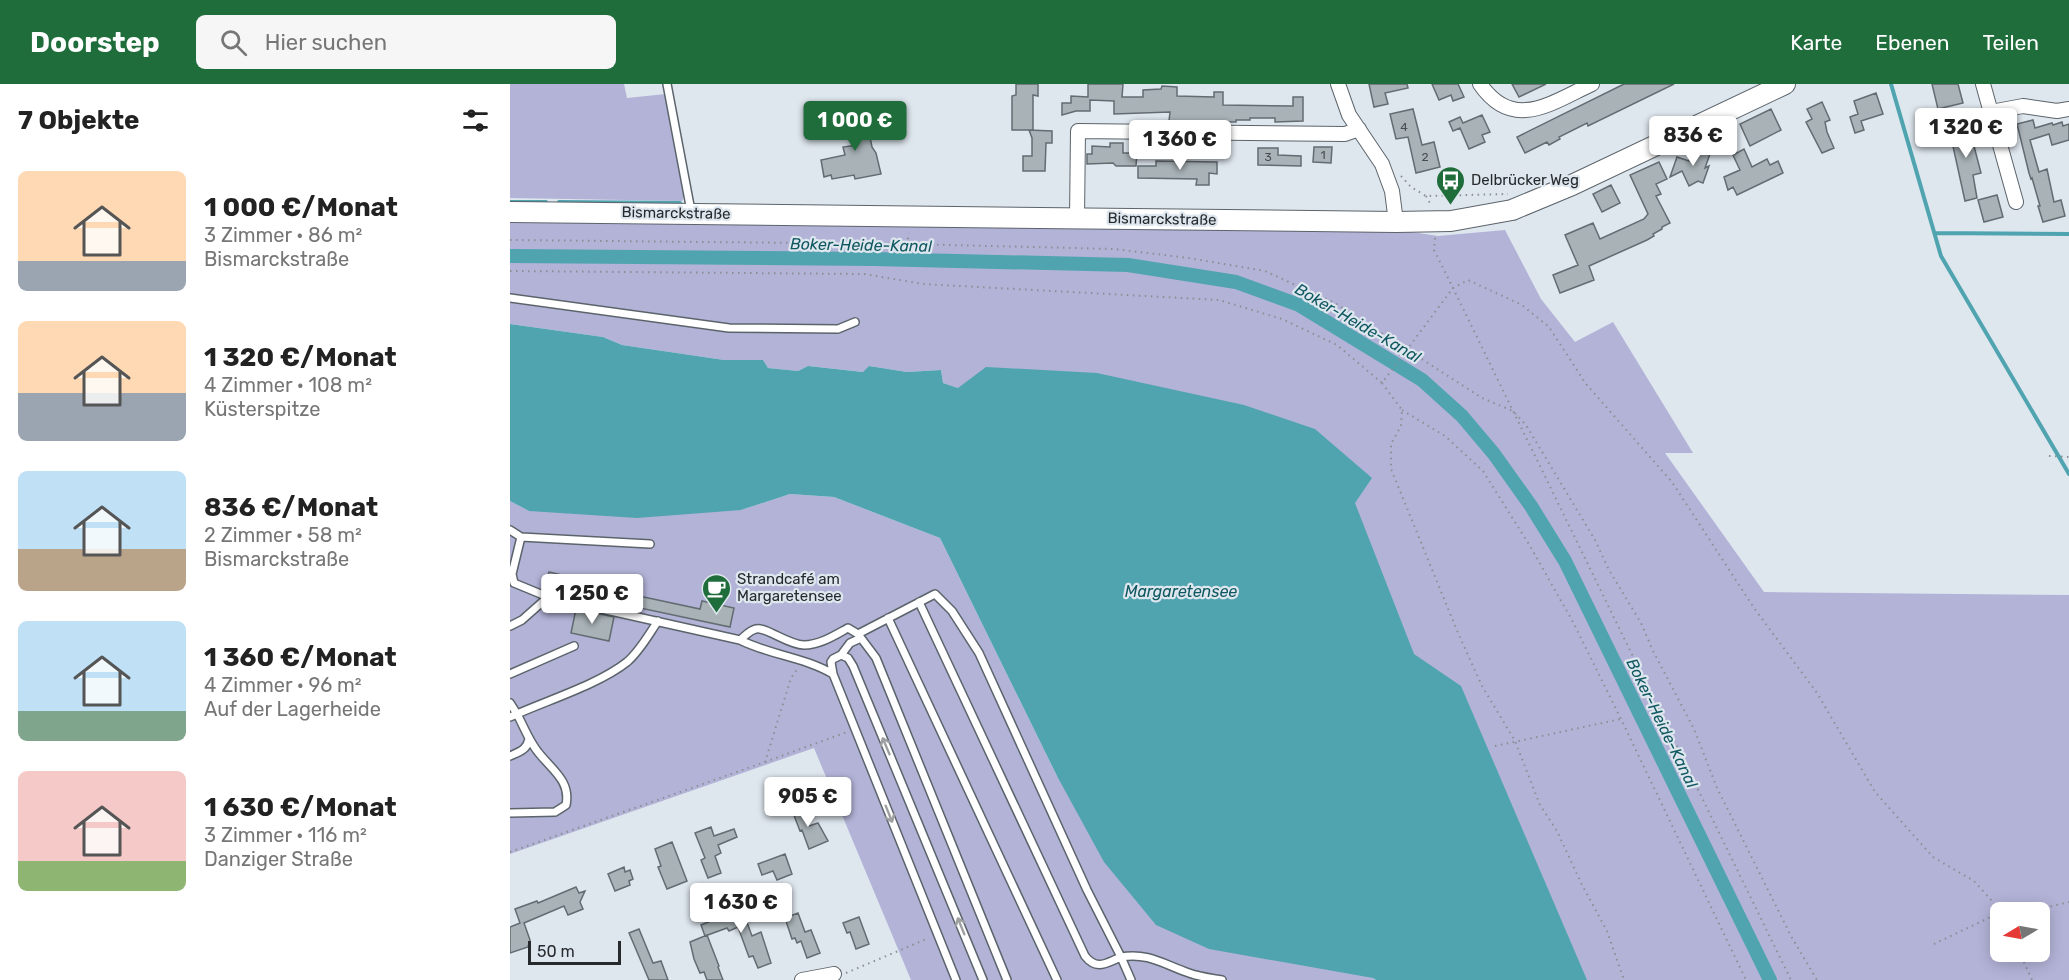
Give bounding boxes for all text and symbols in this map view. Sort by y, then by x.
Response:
search box [196,15,616,69]
text: Doorstep [30,26,160,59]
icon: search [217,26,250,59]
text: Hier suchen [265,29,387,56]
text: Karte [1790,30,1842,55]
text: Ebenen [1875,30,1949,55]
text: Teilen [1982,30,2039,55]
pin: 1 000 € [800,101,910,152]
icon: filters [459,104,492,137]
text: 7 Objekte [18,105,139,136]
text: 1 000 € [818,108,892,132]
pin: 1 320 € [1911,108,2021,159]
text: 1 320 € [1929,115,2003,139]
pin: 836 € [1651,116,1735,167]
pin: 1 360 € [1125,120,1235,171]
house number: 4 [1400,120,1408,134]
text: 836 € [1663,123,1723,147]
text: 1 360 € [1143,127,1217,151]
house number: 1 [1320,148,1326,162]
house number: 3 [1264,150,1272,164]
house number: 2 [1421,150,1429,164]
bus stop icon: Delbrücker Weg [1434,164,1466,206]
place label: Delbrücker Weg [1471,171,1579,189]
text: 1 000 €/Monat [204,192,398,223]
icon: home [66,195,138,267]
street label: Bismarckstraße [621,203,731,223]
street label: Bismarckstraße [1107,209,1217,229]
text: 3 Zimmer · 86 m² [204,223,362,247]
water label: Boker-Heide-Kanal [790,234,933,256]
text: Bismarckstraße [204,247,349,271]
water label: Boker-Heide-Kanal [1292,279,1425,367]
text: 1 320 €/Monat [204,342,397,373]
icon: home [66,345,138,417]
text: 4 Zimmer · 108 m² [204,373,372,397]
text: Küsterspitze [204,397,320,421]
text: 836 €/Monat [204,492,378,523]
icon: home [66,495,138,567]
text: 2 Zimmer · 58 m² [204,523,362,547]
text: Bismarckstraße [204,547,349,571]
place label: Strandcafé am Margaretensee [737,570,842,605]
cafe icon: Strandcafé am Margaretensee [700,572,732,614]
pin: 1 250 € [537,574,647,625]
text: 1 250 € [555,581,629,605]
water label: Margaretensee [1125,582,1237,601]
text: 1 360 €/Monat [204,642,397,673]
icon: home [66,645,138,717]
water label: Boker-Heide-Kanal [1622,655,1702,792]
text: 4 Zimmer · 96 m² [204,673,362,697]
text: Auf der Lagerheide [204,697,381,721]
one-way arrow [880,737,891,755]
pin: 905 € [766,777,850,828]
text: 905 € [778,784,838,808]
text: 1 630 €/Monat [204,792,397,823]
icon: home [66,795,138,867]
one-way arrow [884,804,895,823]
text: 3 Zimmer · 116 m² [204,823,367,847]
text: Danziger Straße [204,847,353,871]
pin: 1 630 € [686,883,796,934]
text: 1 630 € [704,890,778,914]
north arrow [1990,902,2050,962]
map controls [1990,902,2050,962]
one-way arrow [955,917,966,936]
scale bar [528,938,621,966]
text: 50 m [537,942,575,961]

